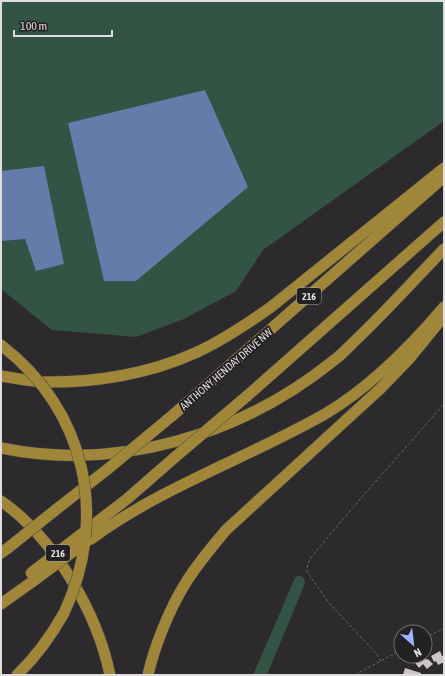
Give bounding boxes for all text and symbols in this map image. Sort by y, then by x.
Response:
scale bar [14,12,112,38]
text: 100 m [20,19,47,33]
road number: 216 [297,288,321,304]
street label: ANTHONY HENDAY DRIVE NW [178,326,274,412]
road number: 216 [46,545,70,561]
north arrow [393,624,433,664]
text: N [412,646,423,660]

